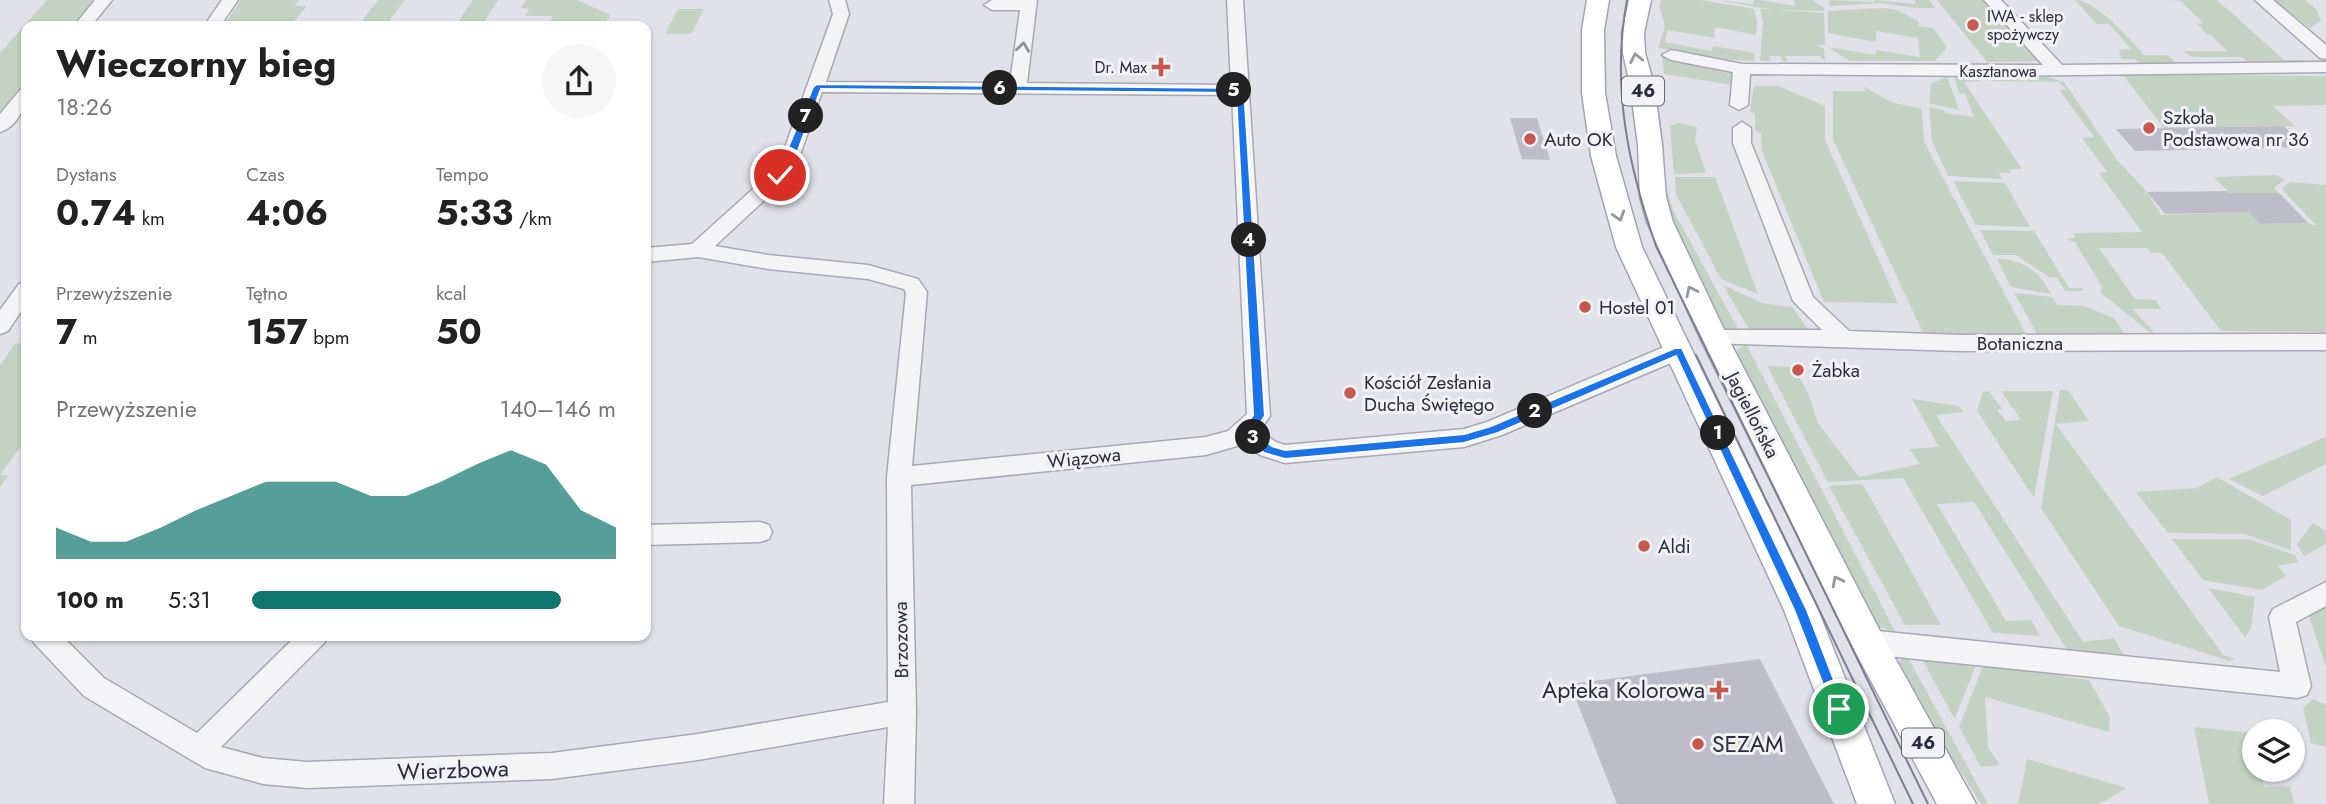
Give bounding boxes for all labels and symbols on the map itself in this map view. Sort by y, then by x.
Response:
place label: IWA - sklep spożywczy [1987,5,2063,46]
marker: IWA - sklep spożywczy [1965,17,1981,33]
one-way arrow [1016,41,1031,53]
one-way arrow [1630,52,1644,64]
place label: Dr. Max [1095,56,1147,79]
marker: Dr. Max [1153,59,1169,75]
street label: Kasztanowa [1959,60,2037,83]
pin: 6 [982,70,1018,106]
pin: 5 [1216,72,1252,108]
road number: 46 [1622,76,1664,106]
pin: 7 [788,99,824,134]
place label: Szkoła Podstawowa nr 36 [2163,104,2309,153]
marker: Szkoła Podstawowa nr 36 [2141,120,2157,136]
place label: Auto OK [1544,126,1613,153]
marker: Auto OK [1522,131,1538,147]
pin [750,145,810,205]
one-way arrow [1611,209,1626,221]
pin: 4 [1232,222,1266,258]
one-way arrow [1685,286,1699,298]
place label: Hostel 01 [1599,294,1675,321]
marker: Hostel 01 [1577,299,1593,315]
street label: Botaniczna [1977,330,2063,357]
place label: Żabka [1812,357,1860,384]
marker: Żabka [1790,362,1806,378]
street label: Jagiellońska [1718,365,1786,463]
place label: Kościół Zesłania Ducha Świętego [1364,369,1494,418]
marker: Kościół Zesłania Ducha Świętego [1342,385,1358,401]
pin: 2 [1518,394,1552,428]
pin: 1 [1700,416,1736,450]
pin: 3 [1236,420,1270,454]
street label: Wiązowa [1046,441,1122,475]
place label: Aldi [1658,533,1691,560]
marker: Aldi [1636,538,1652,554]
one-way arrow [1832,576,1846,589]
street label: Brzozowa [887,601,915,679]
place label: Apteka Kolorowa [1542,673,1705,707]
pin [1809,679,1869,739]
marker: Apteka Kolorowa [1711,682,1727,698]
place label: SEZAM [1712,727,1784,761]
road number: 46 [1902,728,1944,758]
marker: SEZAM [1690,736,1706,752]
street label: Wierzbowa [397,751,509,789]

